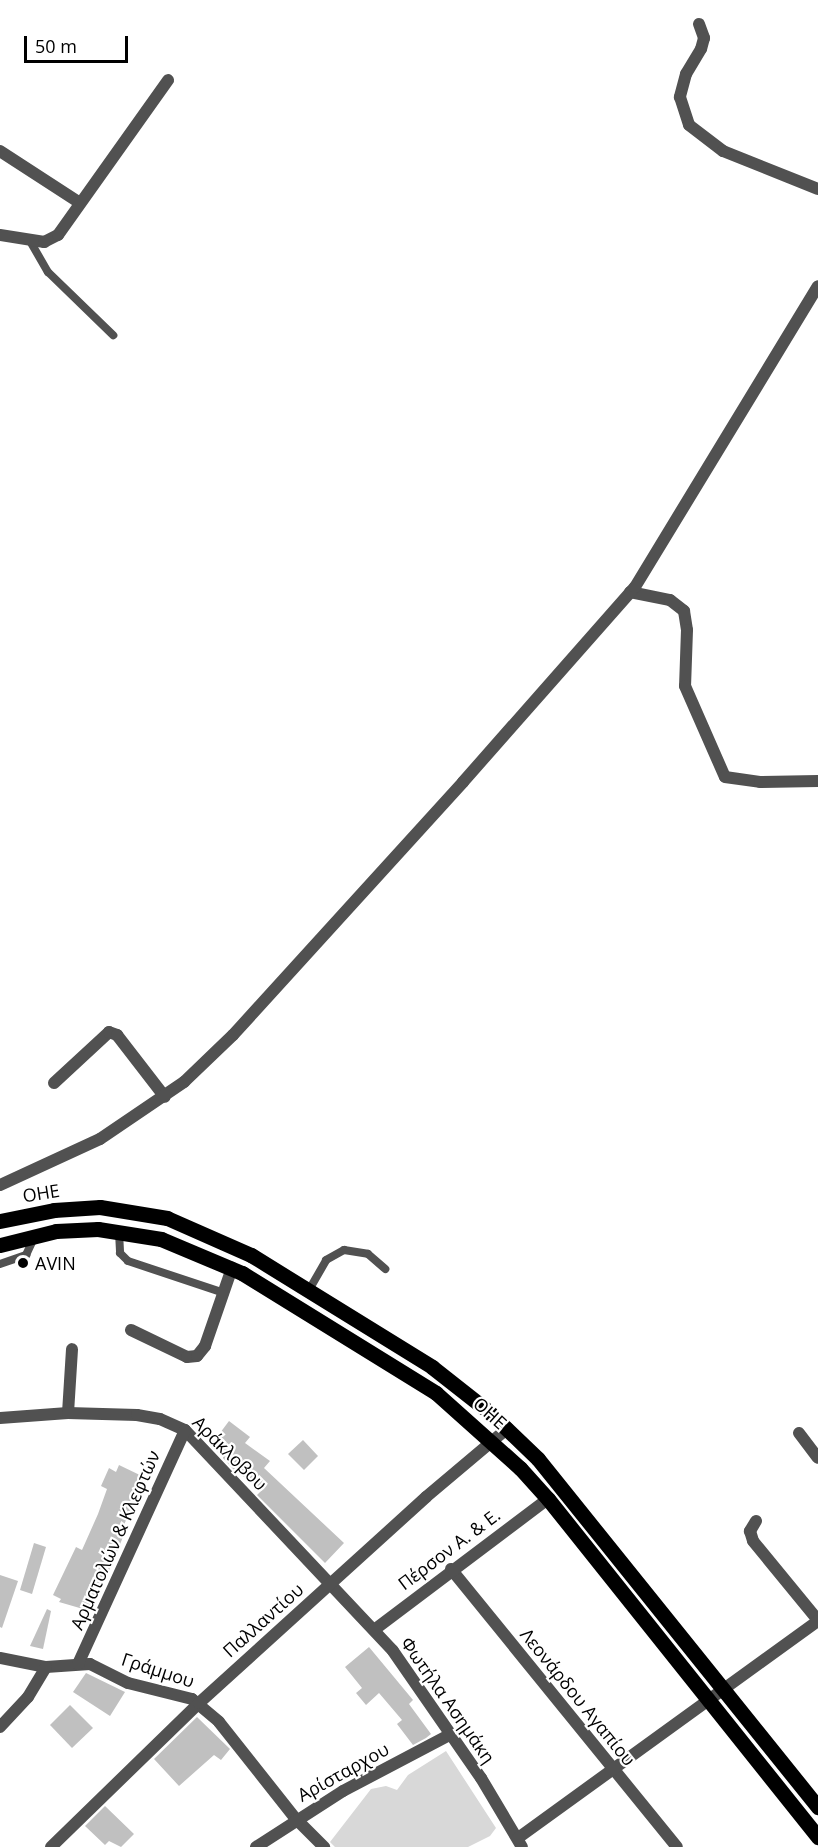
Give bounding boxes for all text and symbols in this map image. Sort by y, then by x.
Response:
scale bar [27,24,130,62]
text: 50 m [35,34,77,58]
street label: ΟΗΕ [21,1179,61,1207]
place label: AVIN [35,1252,76,1274]
marker: AVIN [16,1256,30,1270]
street label: ΟΗΕ [469,1393,511,1433]
street label: Αράκλοβου [188,1411,272,1495]
street label: Αρματολών & Κλεφτών [66,1447,164,1633]
street label: Πέρσον Α. & Ε. [394,1504,504,1594]
street label: Παλλαντίου [218,1578,308,1662]
street label: Λεονάρδου Αγαπίου [516,1624,640,1770]
street label: Φωτήλα Ασημάκη [396,1633,500,1767]
street label: Γράμμου [119,1648,197,1692]
street label: Αρίσταρχου [293,1738,393,1806]

